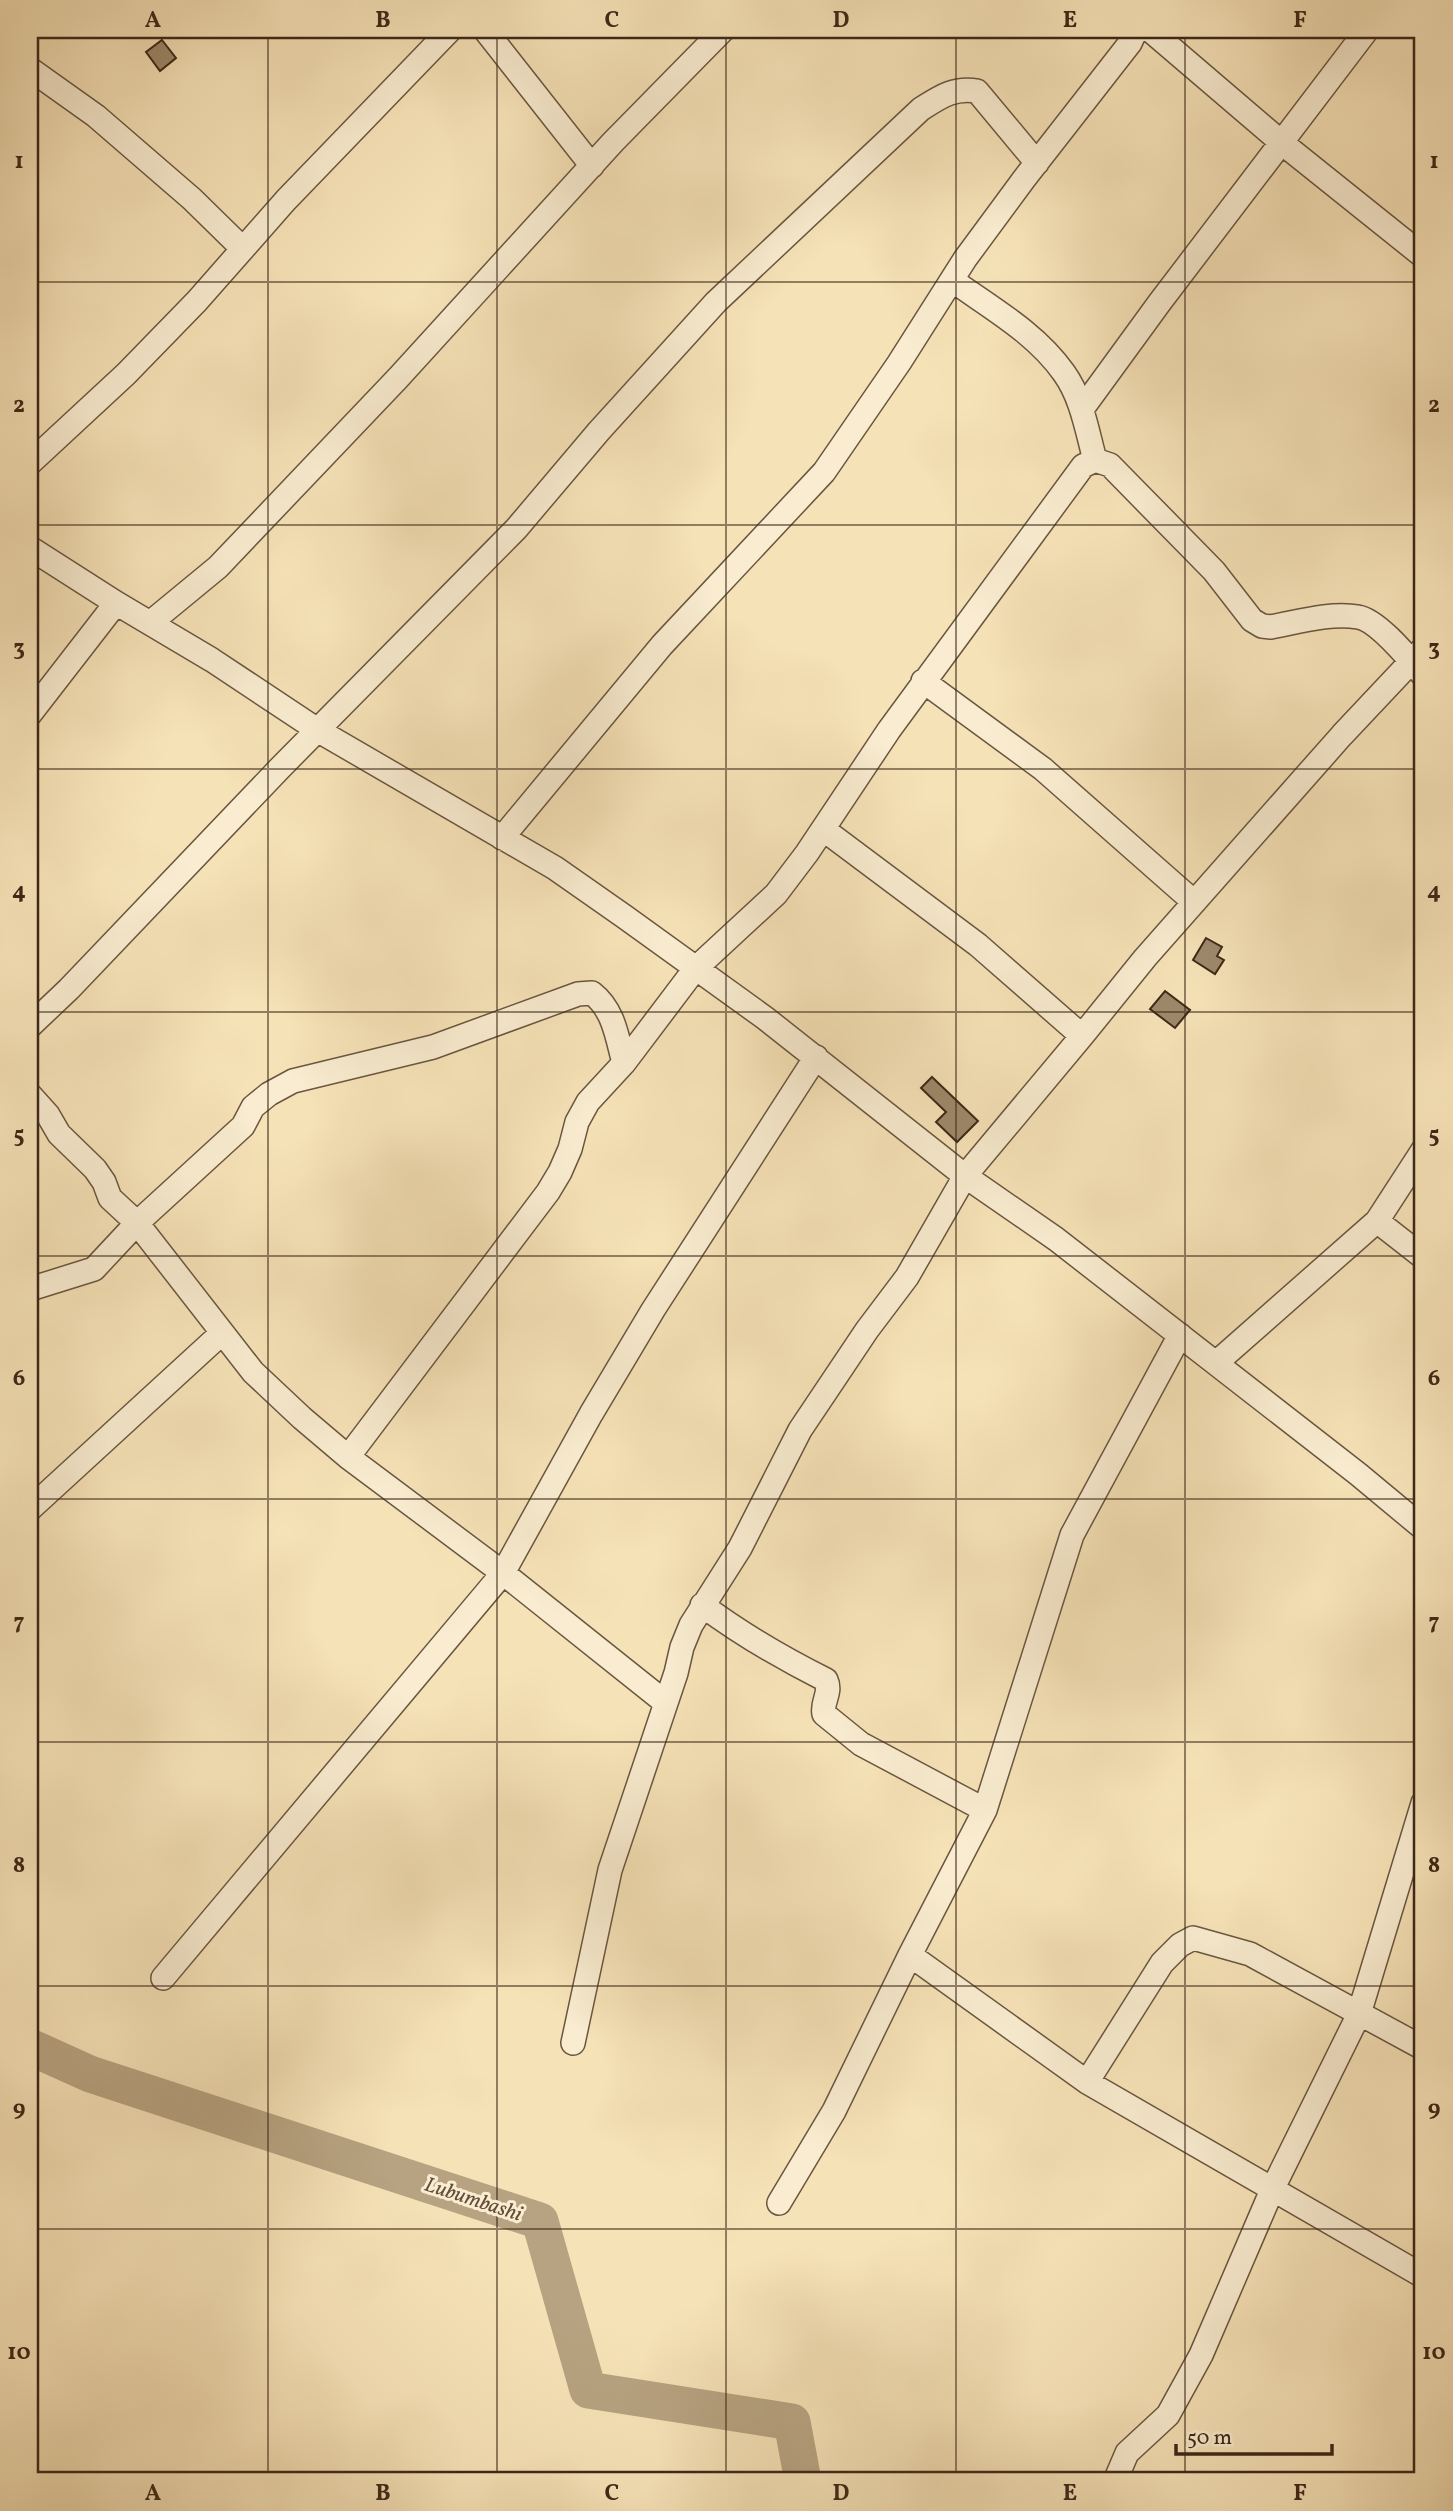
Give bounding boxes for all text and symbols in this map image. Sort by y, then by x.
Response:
text: A [145,5,161,37]
text: B [375,5,391,37]
text: C [605,5,619,37]
text: D [833,5,850,37]
text: E [1063,5,1077,37]
text: F [1293,5,1307,37]
text: 1 [14,146,24,178]
text: 1 [1429,146,1439,178]
text: 2 [13,390,25,422]
text: 2 [1428,390,1440,422]
text: 3 [13,633,25,665]
text: 3 [1428,633,1440,665]
text: 4 [12,876,26,908]
text: 4 [1427,876,1441,908]
text: 5 [13,1120,25,1152]
text: 5 [1428,1120,1440,1152]
text: 6 [13,1363,25,1395]
text: 6 [1428,1363,1440,1395]
text: 7 [14,1607,25,1639]
text: 7 [1429,1607,1440,1639]
text: 8 [13,1850,25,1882]
text: 8 [1428,1850,1440,1882]
text: 9 [13,2093,25,2125]
text: 9 [1428,2093,1440,2125]
water label: Lubumbashi [421,2171,526,2230]
text: 10 [7,2337,31,2369]
text: 10 [1422,2337,1446,2369]
scale bar [1176,2413,1332,2457]
text: 50 m [1187,2424,1232,2453]
text: A [145,2478,161,2510]
text: B [375,2478,391,2510]
text: C [605,2478,619,2510]
text: D [833,2478,850,2510]
text: E [1063,2478,1077,2510]
text: F [1293,2478,1307,2510]

